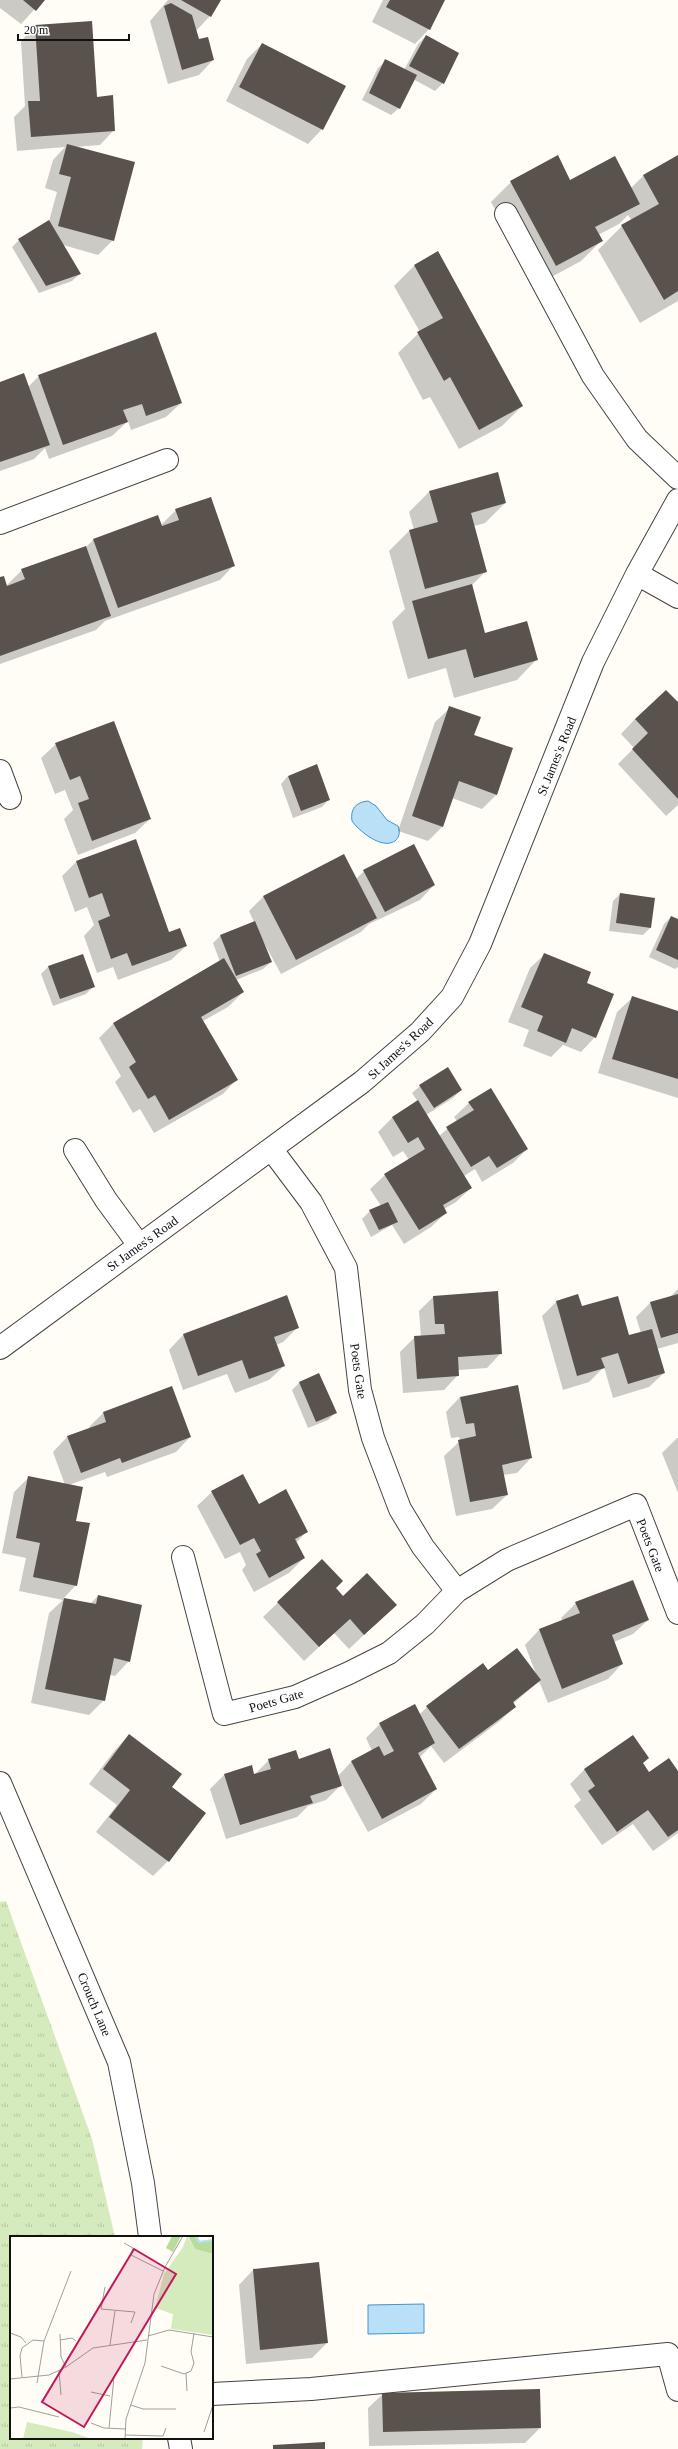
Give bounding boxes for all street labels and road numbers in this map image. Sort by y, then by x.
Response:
street label: St James's Road [534,714,579,798]
street label: St James's Road [365,1014,437,1082]
street label: St James's Road [104,1212,181,1274]
street label: Poets Gate [347,1342,370,1400]
street label: Poets Gate [634,1516,668,1574]
street label: Poets Gate [247,1685,305,1715]
street label: Crouch Lane [74,1970,115,2038]

